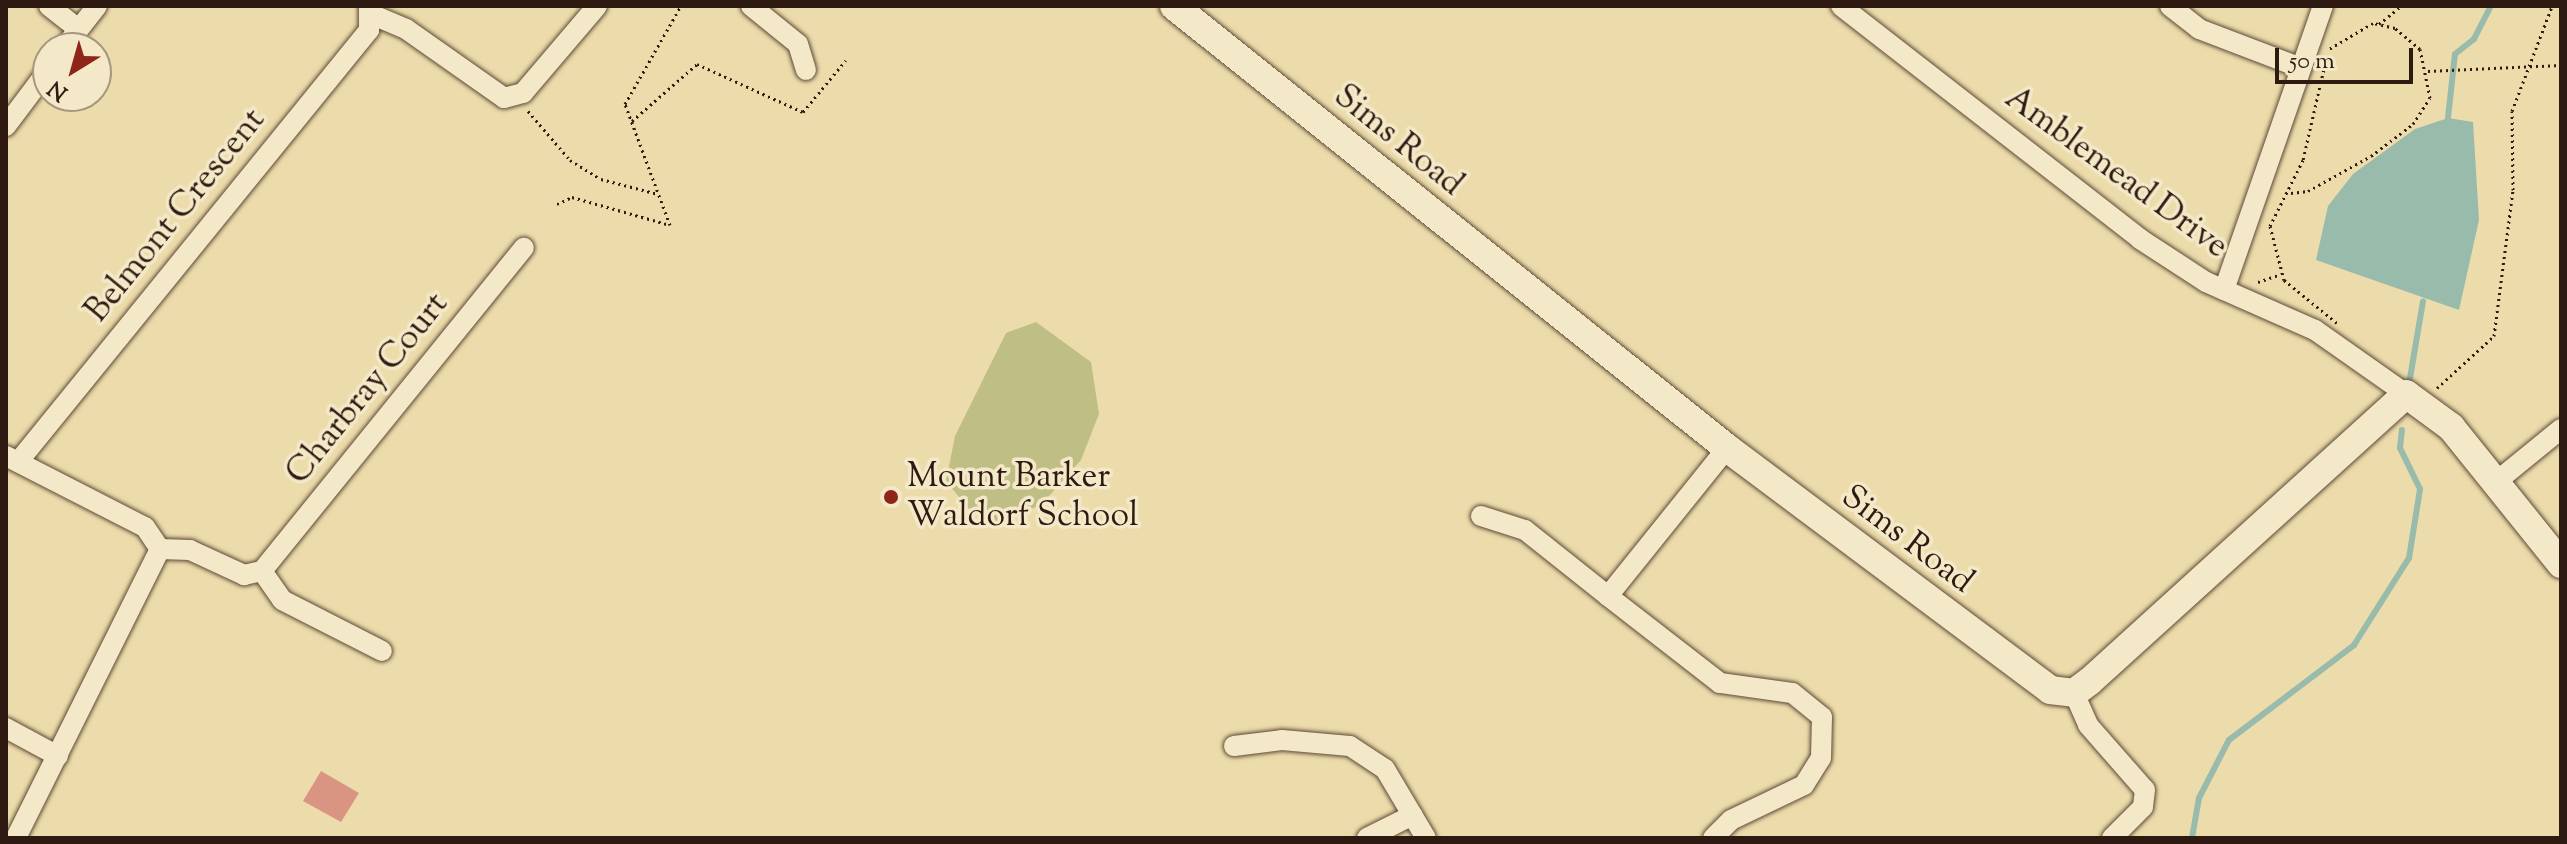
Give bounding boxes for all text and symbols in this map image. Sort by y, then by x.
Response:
north arrow [32,32,112,112]
scale bar [2279,32,2417,82]
text: 50 m [2289,45,2335,79]
text: N [42,72,75,108]
street label: Sims Road [1325,76,1471,206]
street label: Amblemead Drive [1996,78,2236,268]
street label: Belmont Crescent [77,101,275,331]
street label: Charbray Court [278,285,458,493]
place label: Mount Barker Waldorf School [907,457,1138,536]
street label: Sims Road [1833,477,1981,603]
marker: Mount Barker Waldorf School [882,488,900,506]

